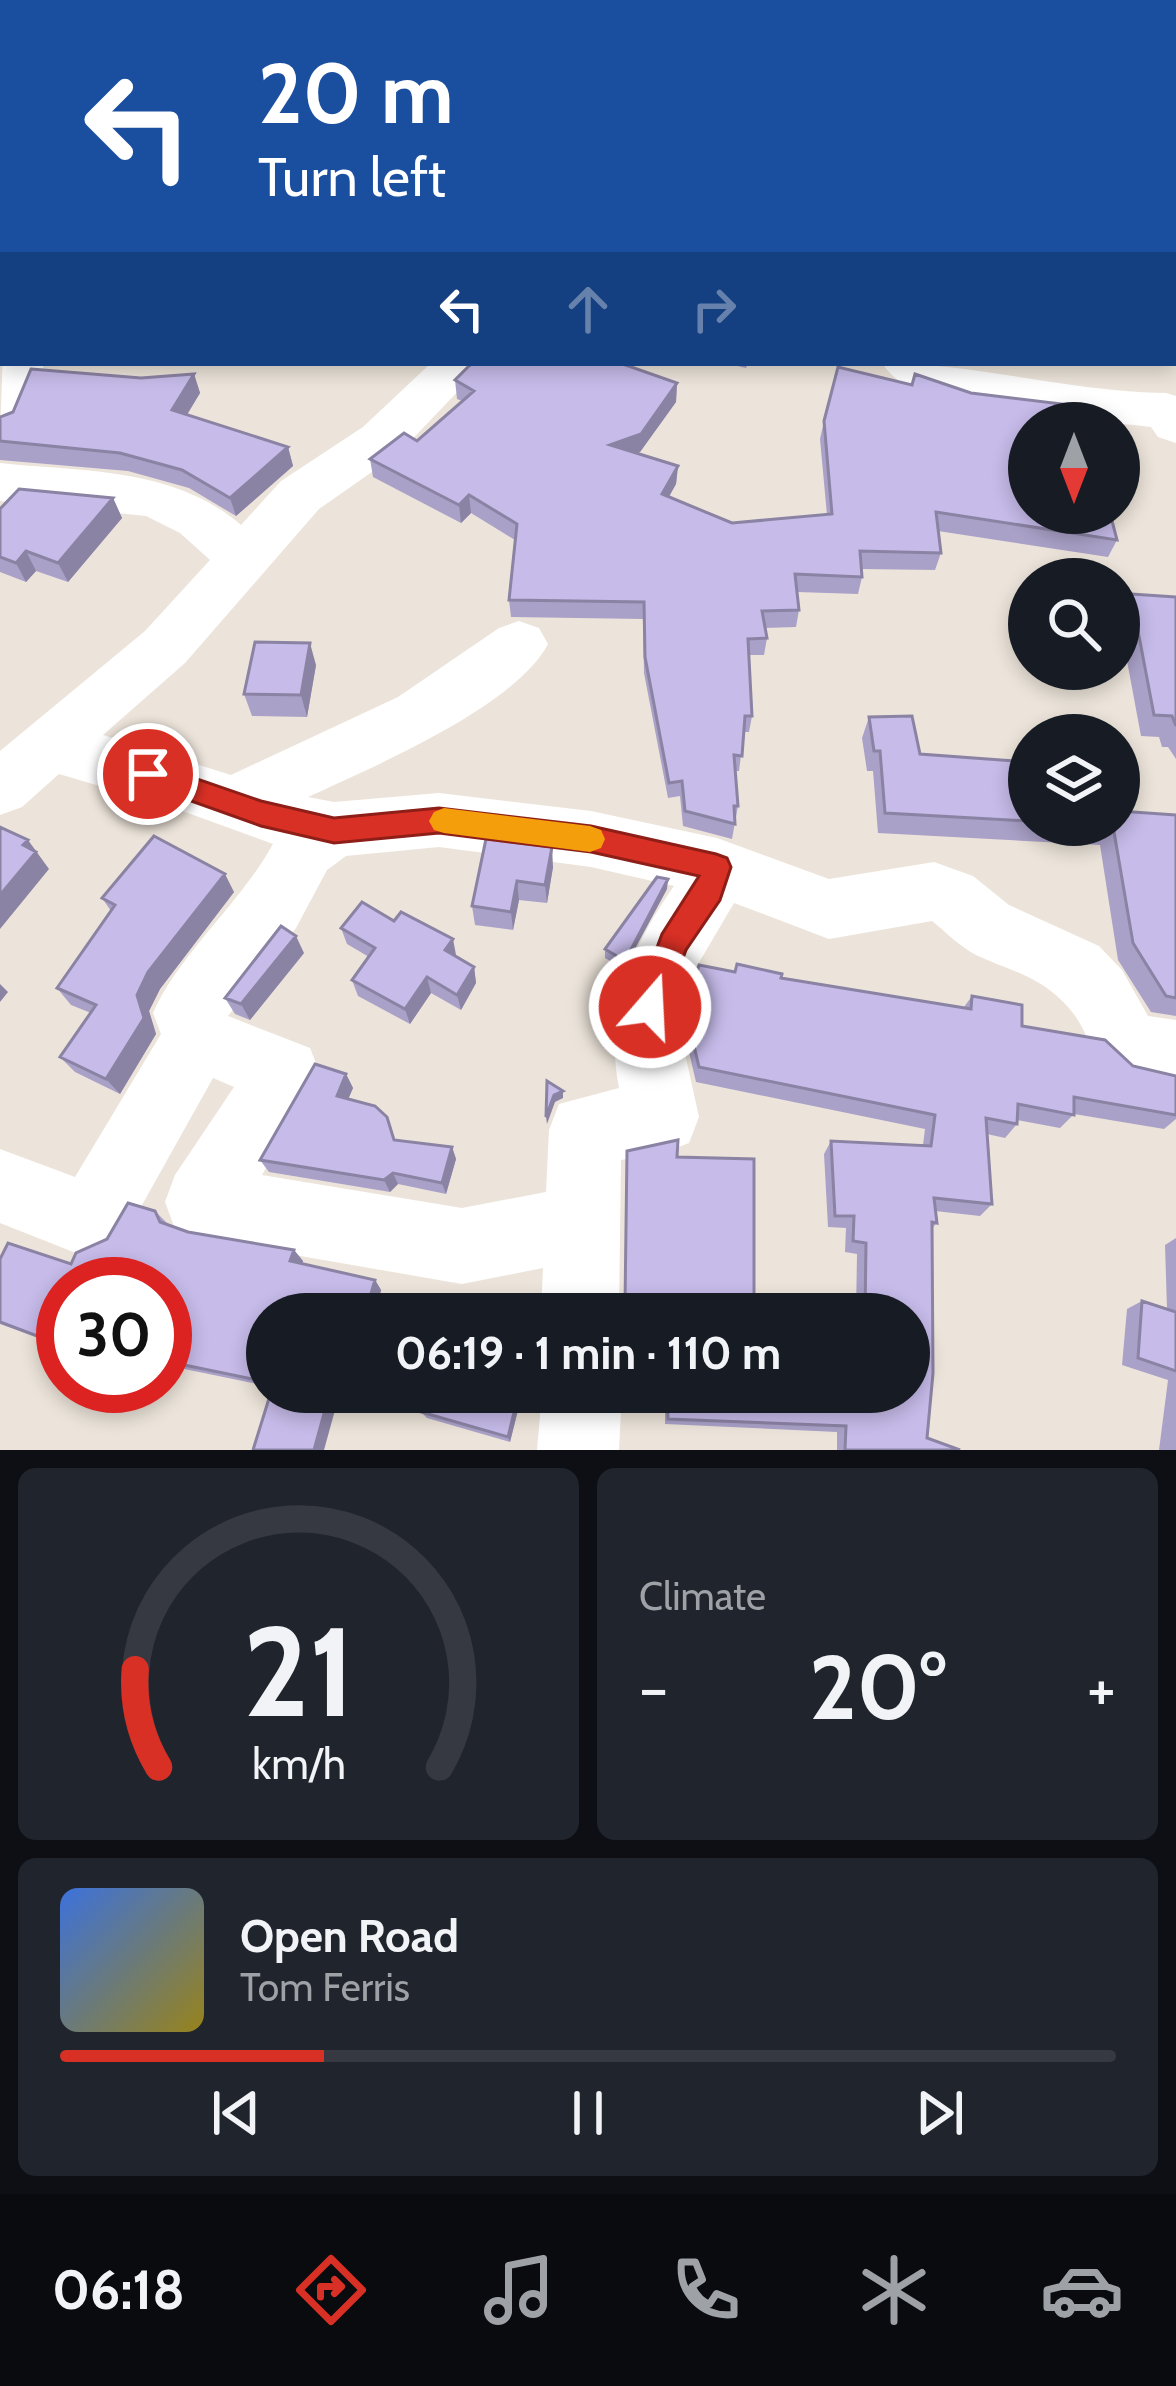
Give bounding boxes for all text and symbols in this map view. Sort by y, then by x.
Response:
text: 20 m [258,42,454,144]
icon: left [60,48,216,204]
text: Turn left [258,144,446,210]
icon: left [429,276,495,342]
icon: ahead [555,276,621,342]
icon: right [681,276,747,342]
north arrow [1008,402,1140,534]
map controls [1008,402,1140,846]
button: search [1008,558,1140,690]
button: layers [1008,714,1140,846]
pin [97,723,199,825]
icon: arrive [115,741,181,807]
position arrow [587,944,713,1070]
speed limit sign: 30 [36,1257,192,1413]
text: 06:19 · 1 min · 110 m [395,1326,781,1380]
text: Climate [639,1572,766,1620]
text: 21 [242,1596,355,1747]
text: 20° [809,1632,946,1742]
text: − [639,1647,668,1728]
text: + [1087,1647,1116,1728]
text: km/h [252,1738,345,1790]
text: Open Road [240,1909,459,1963]
text: Tom Ferris [240,1963,410,2011]
icon: previous [203,2080,269,2146]
icon: pause [555,2080,621,2146]
icon: next [907,2080,973,2146]
icon: directions [289,2248,373,2332]
icon: music [477,2248,561,2332]
icon: phone [664,2248,748,2332]
icon: climate [852,2248,936,2332]
icon: car [1040,2248,1124,2332]
text: 06:18 [52,2257,185,2323]

